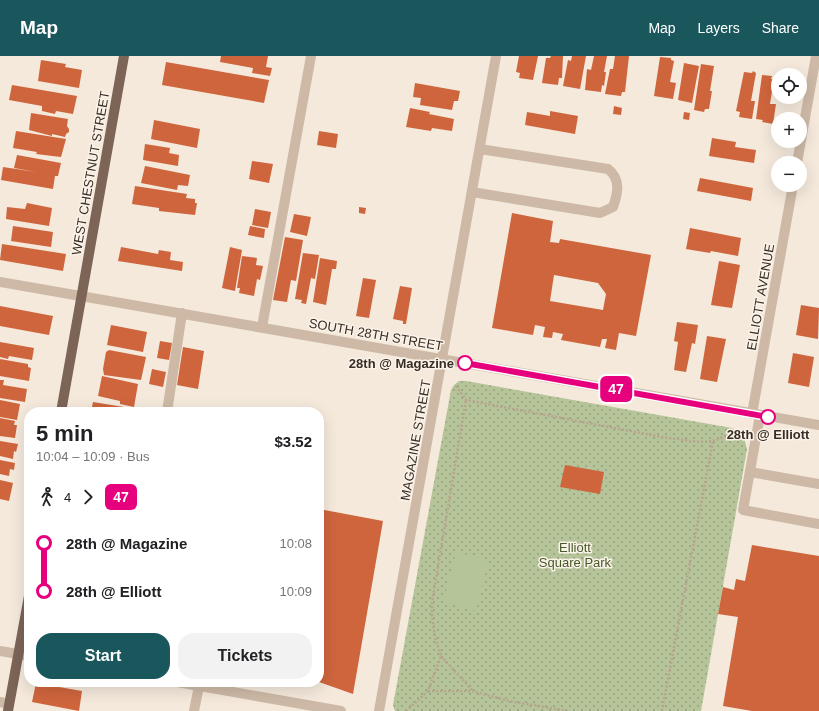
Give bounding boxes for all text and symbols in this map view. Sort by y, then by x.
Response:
text: Map [20,17,58,38]
text: Map [648,20,676,36]
text: Layers [698,20,740,36]
text: Share [762,20,799,36]
map controls [771,68,807,192]
button: locate [771,68,807,104]
street label: WEST CHESTNUT STREET [69,90,112,256]
button: + [771,112,807,148]
button: − [771,156,807,192]
street label: ELLIOTT AVENUE [744,242,777,352]
street label: SOUTH 28TH STREET [308,315,444,354]
marker: 28th @ Magazine [457,355,473,371]
place label: 28th @ Magazine [349,356,454,371]
line badge: 47 [598,376,634,402]
street label: MAGAZINE STREET [397,378,434,502]
text: 47 [608,381,624,397]
marker: 28th @ Elliott [760,409,776,425]
text: 5 min [36,421,93,446]
place label: 28th @ Elliott [727,427,810,442]
text: $3.52 [274,433,312,450]
text: 10:04 – 10:09 · Bus [36,449,149,464]
icon: walk [36,486,58,508]
icon: forward [77,486,99,508]
text: 47 [113,489,129,505]
text: 4 [64,490,71,505]
text: 28th @ Magazine [66,535,187,552]
text: 10:08 [279,536,312,551]
park label: Elliott Square Park [539,540,612,570]
text: 28th @ Elliott [66,583,161,600]
text: 10:09 [279,584,312,599]
button: Start [36,633,170,679]
button: Tickets [178,633,312,679]

